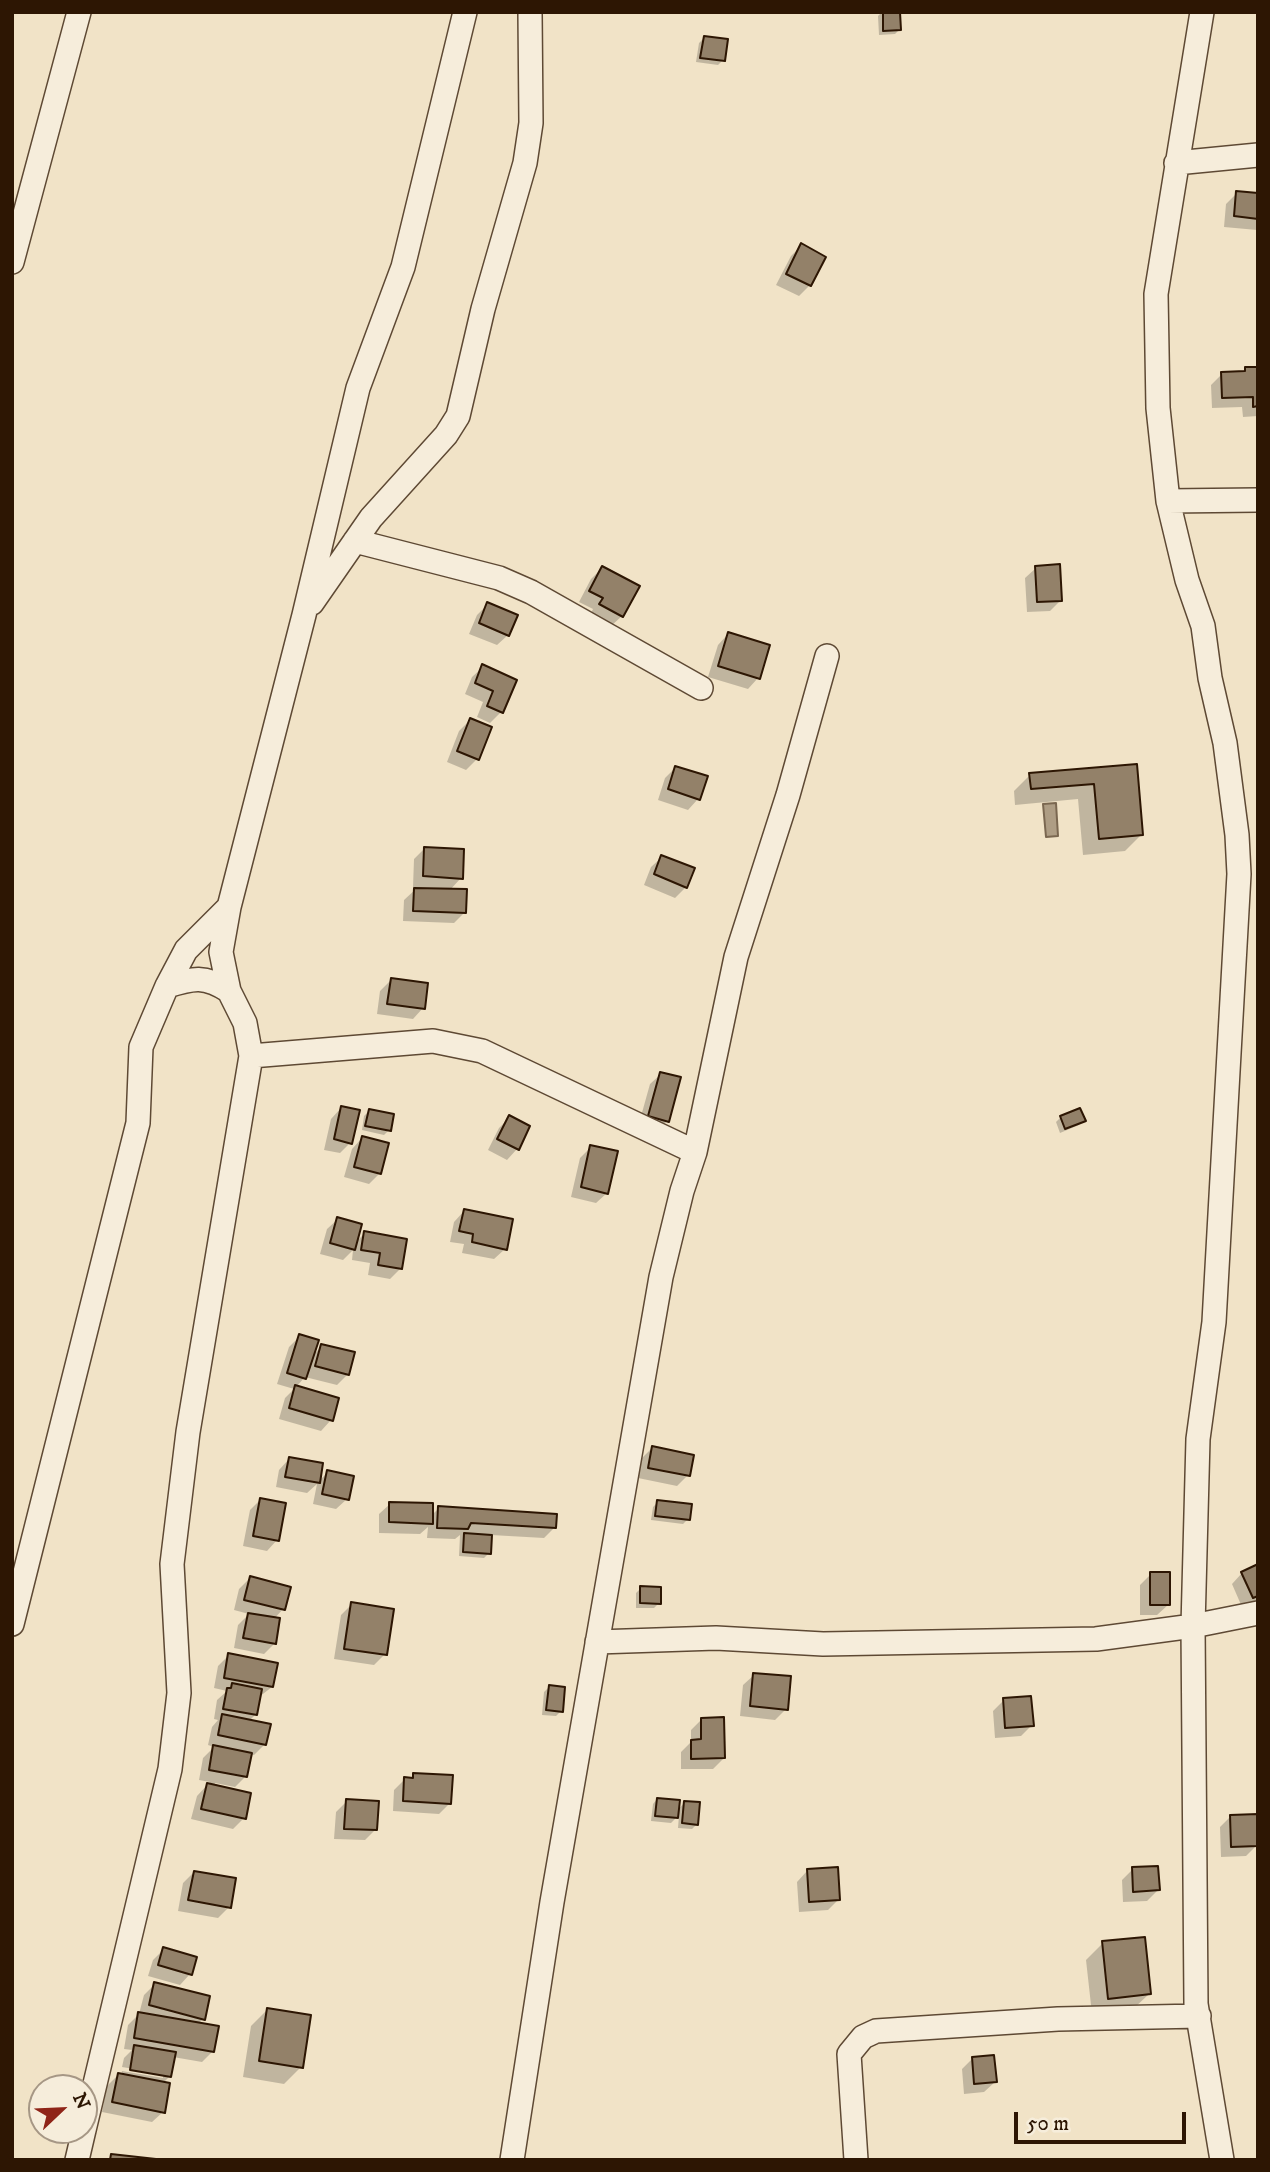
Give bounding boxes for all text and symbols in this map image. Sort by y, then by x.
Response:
north arrow [28,2074,98,2144]
text: N [67,2090,95,2113]
scale bar [1018,2098,1190,2142]
text: 50 m [1027,2111,1069,2137]

